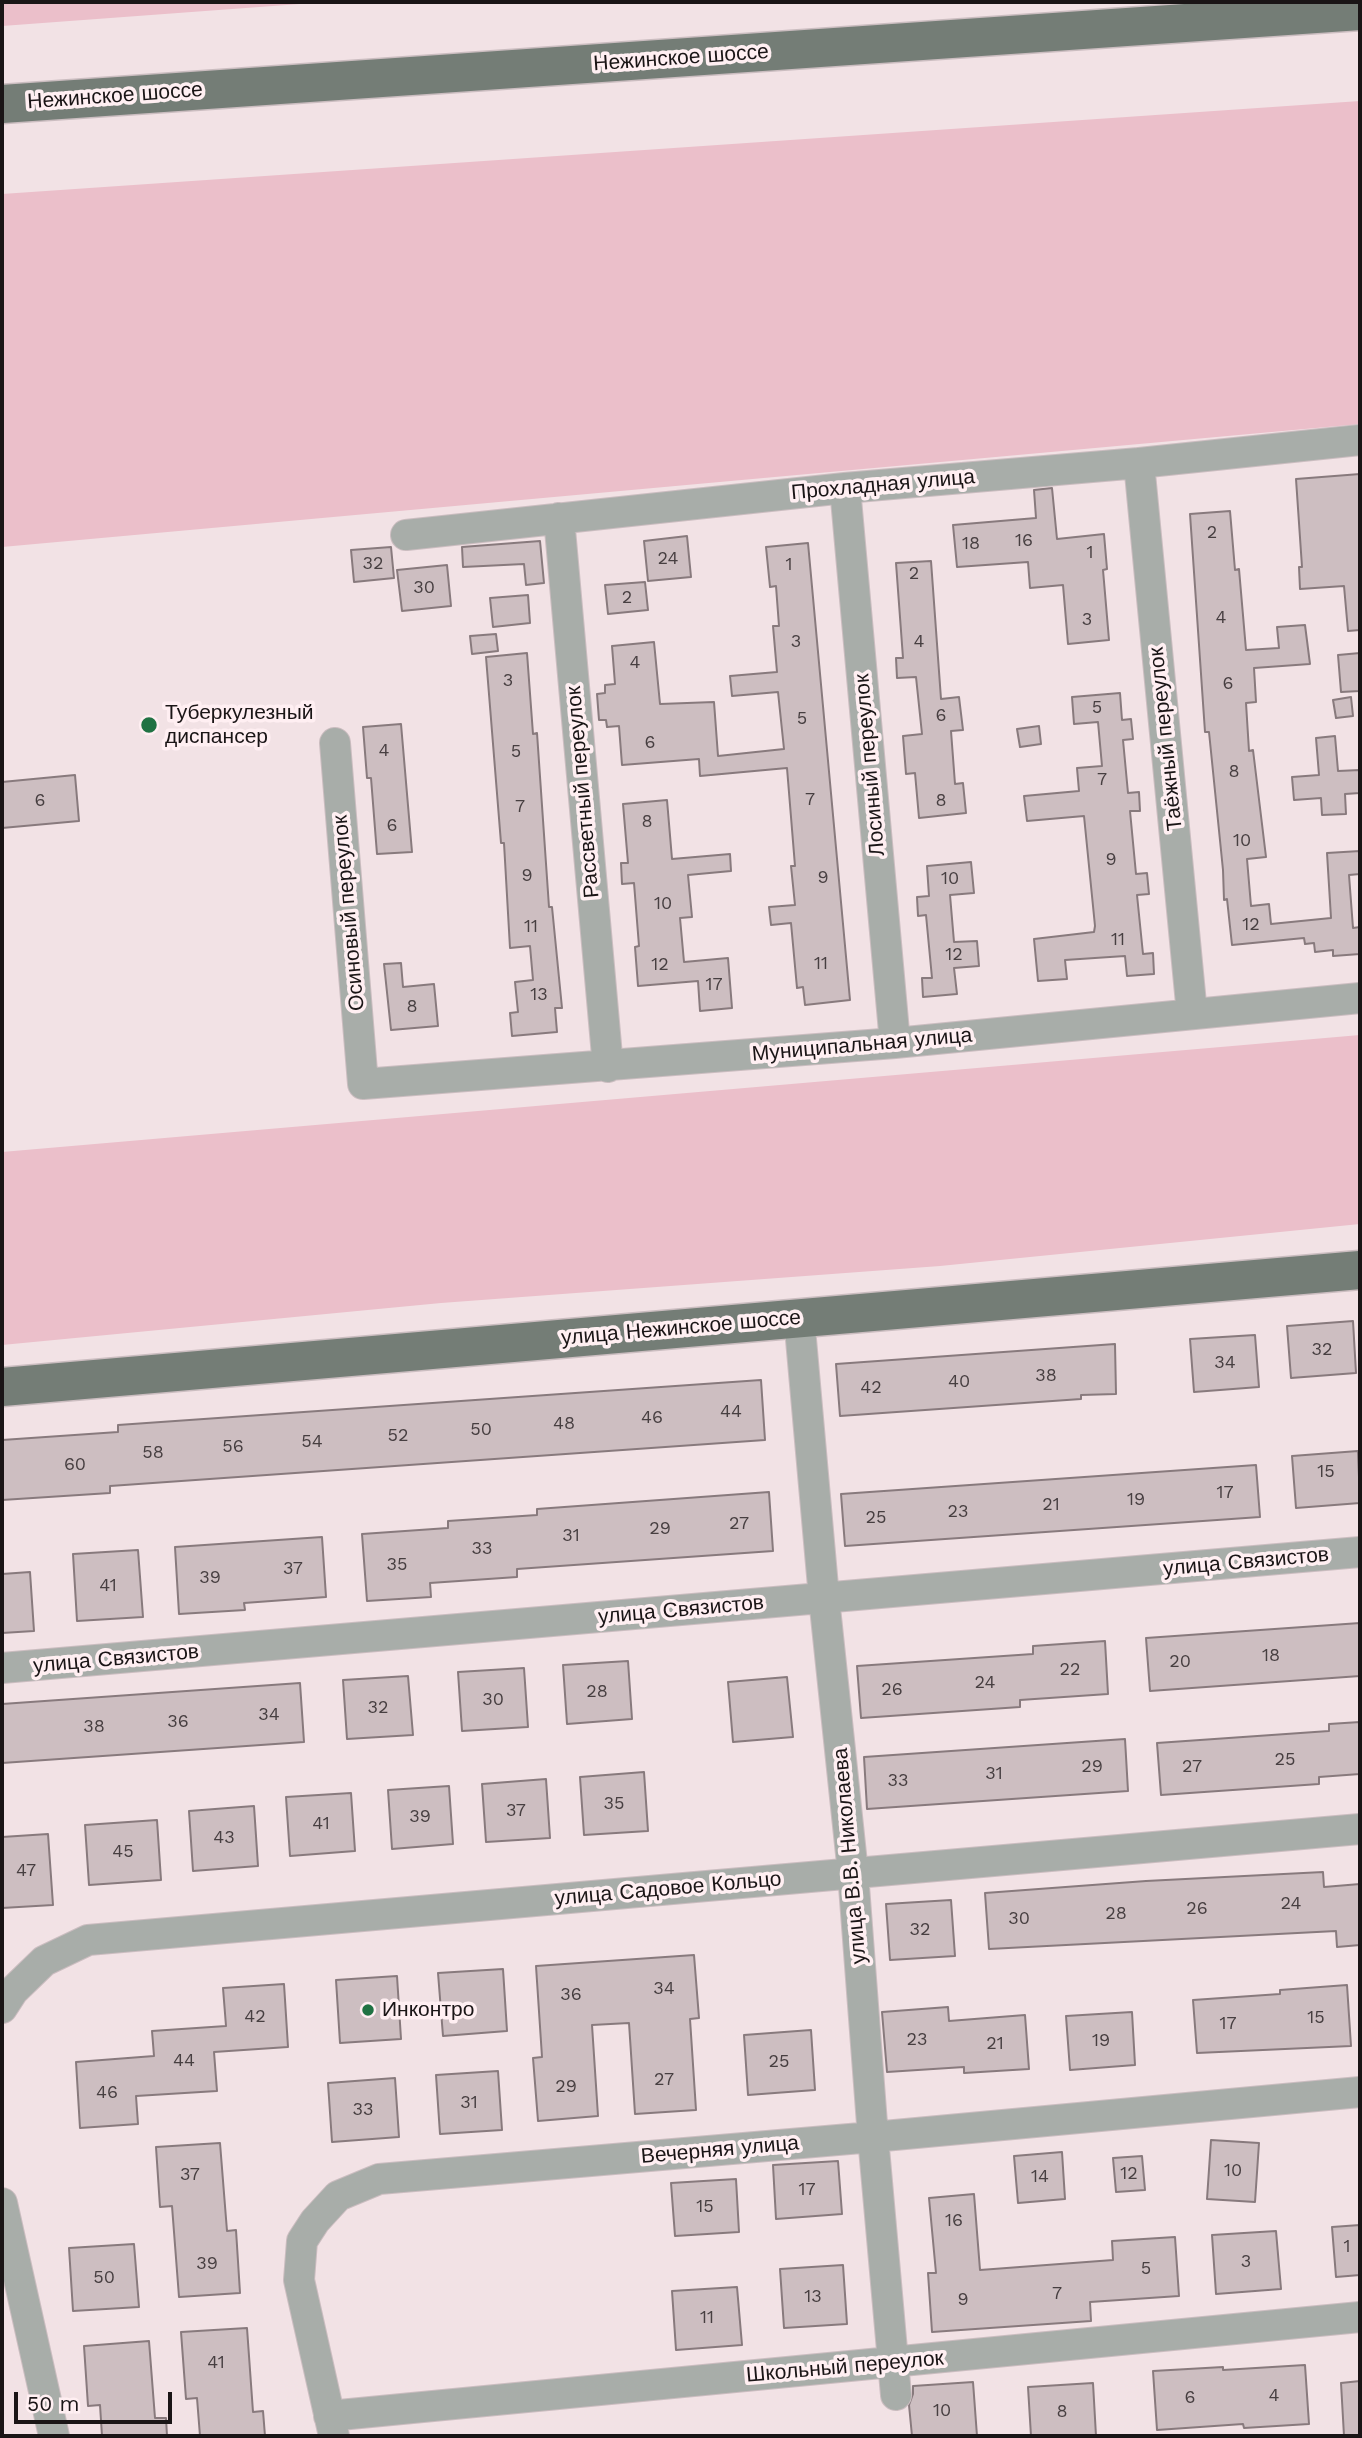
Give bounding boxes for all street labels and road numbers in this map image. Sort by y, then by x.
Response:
street label: Нежинское шоссе [593,39,769,77]
street label: Нежинское шоссе [27,77,203,115]
street label: Прохладная улица [790,464,976,506]
street label: Таёжный переулок [1144,646,1188,832]
street label: Лосиный переулок [849,673,891,857]
street label: Рассветный переулок [561,685,605,899]
street label: Осиновый переулок [328,814,370,1012]
street label: Муниципальная улица [751,1023,973,1067]
street label: улица Нежинское шоссе [560,1305,802,1351]
street label: улица Связистов [1162,1542,1330,1582]
street label: улица Связистов [597,1590,765,1630]
street label: улица Связистов [32,1639,200,1679]
street label: улица В.В. Николаева [828,1747,872,1965]
street label: улица Садовое Кольцо [554,1867,782,1911]
street label: Вечерняя улица [640,2131,800,2169]
street label: Школьный переулок [745,2346,945,2388]

